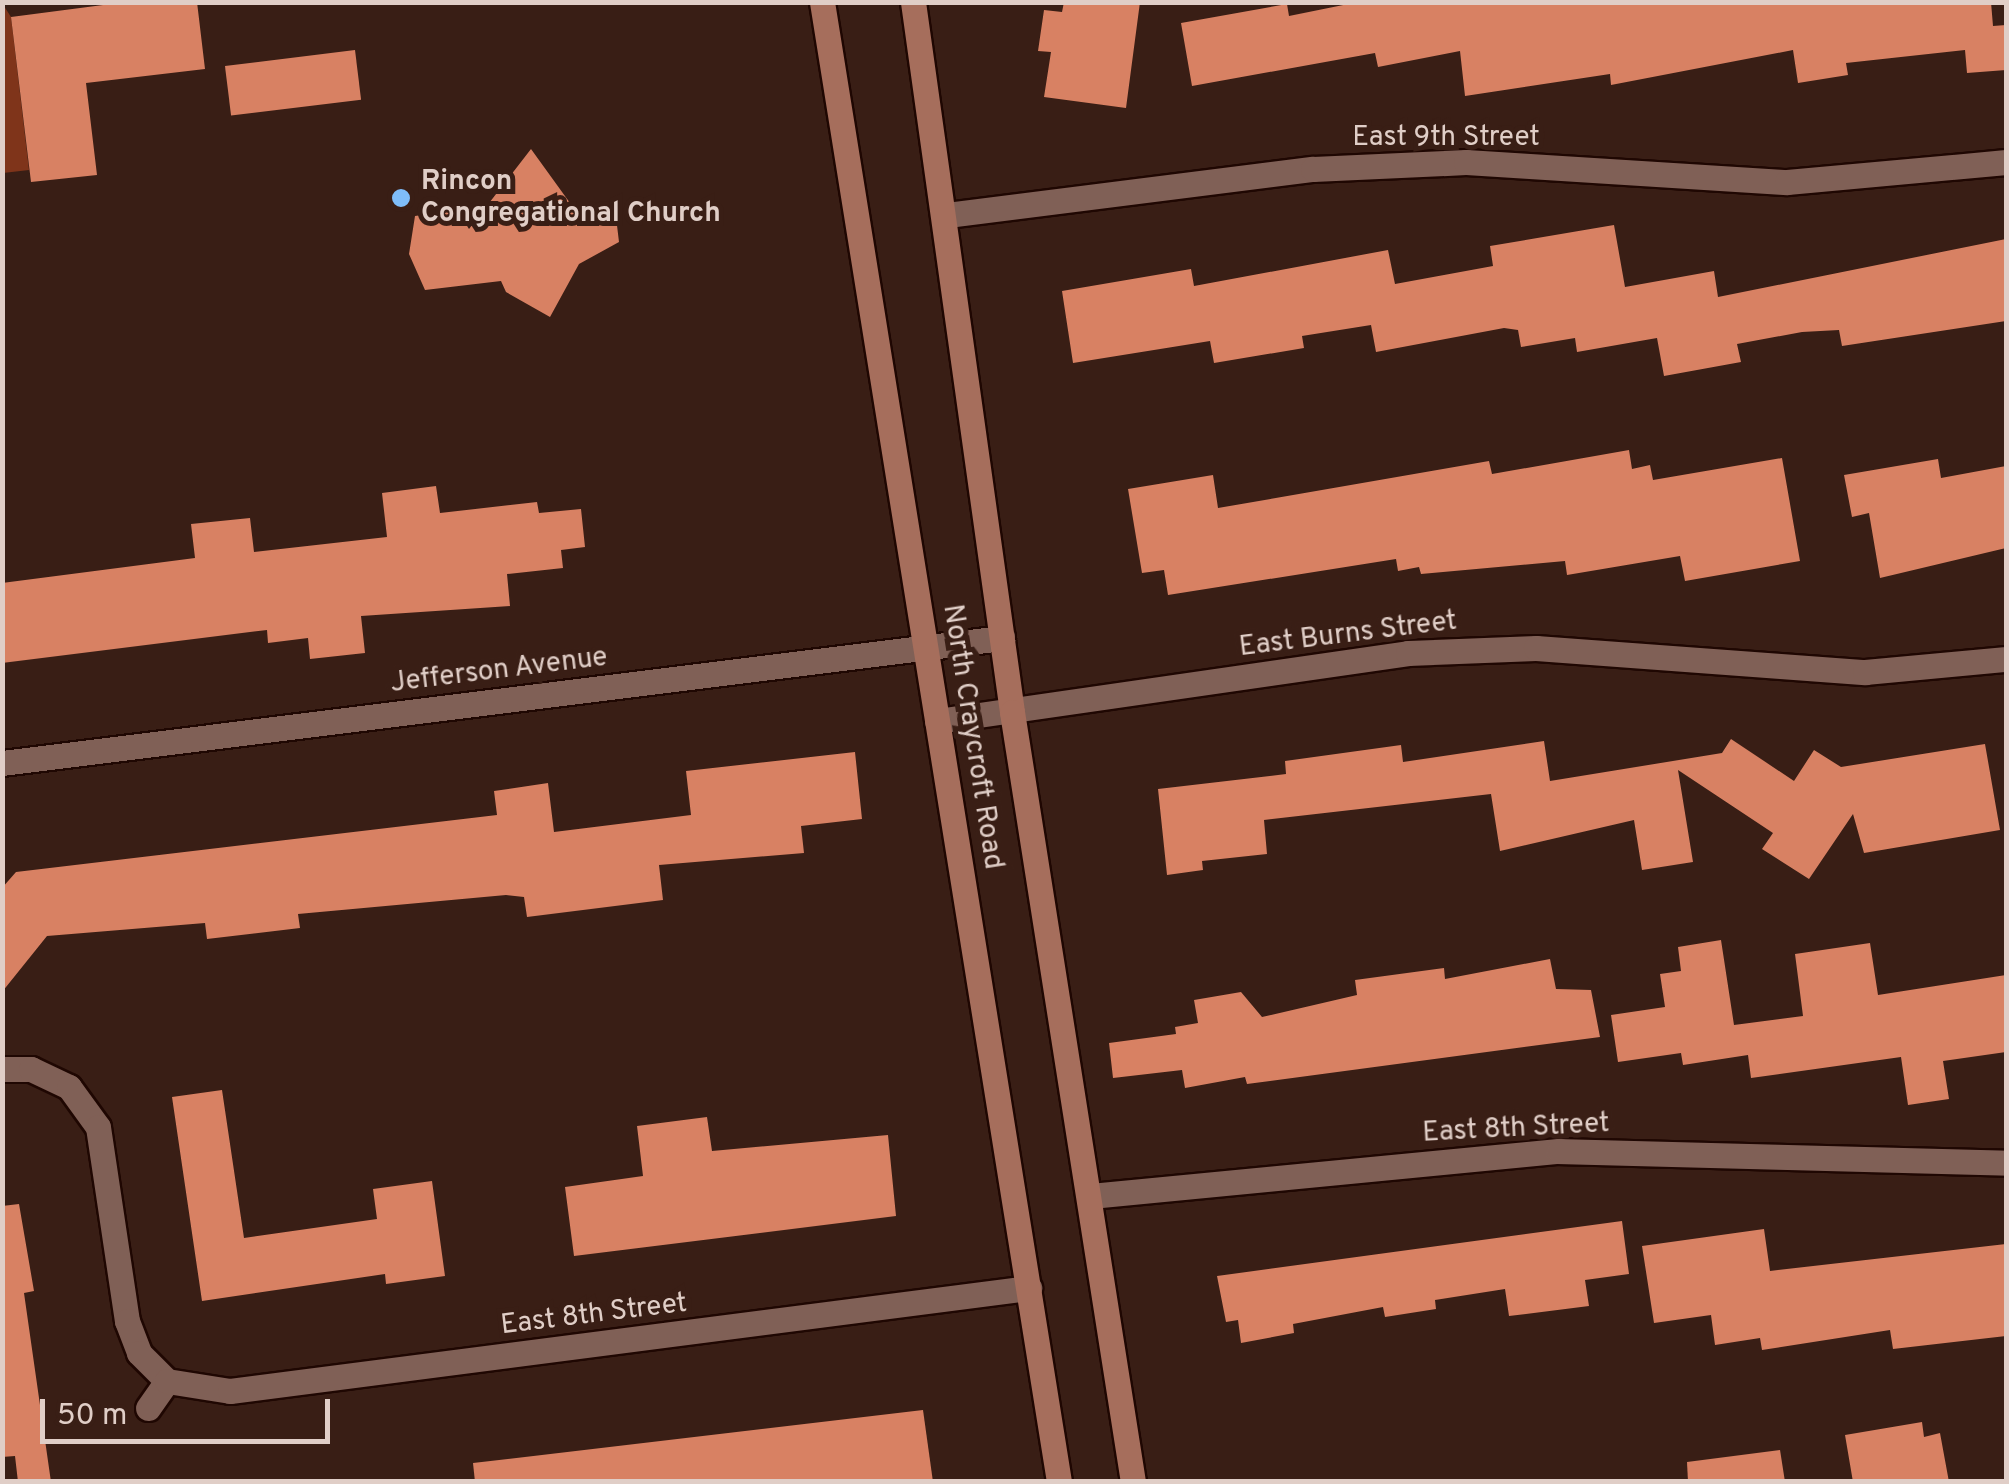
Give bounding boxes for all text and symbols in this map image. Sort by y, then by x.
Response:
street label: East 9th Street [1352,121,1540,155]
place label: Rincon Congregational Church [421,165,721,231]
marker: Rincon Congregational Church [390,187,412,209]
street label: North Craycroft Road [934,602,1010,872]
street label: East Burns Street [1237,605,1459,665]
street label: Jefferson Avenue [388,641,610,701]
street label: East 8th Street [1422,1107,1610,1151]
street label: East 8th Street [499,1287,689,1343]
scale bar [45,1379,335,1441]
text: 50 m [57,1398,127,1435]

